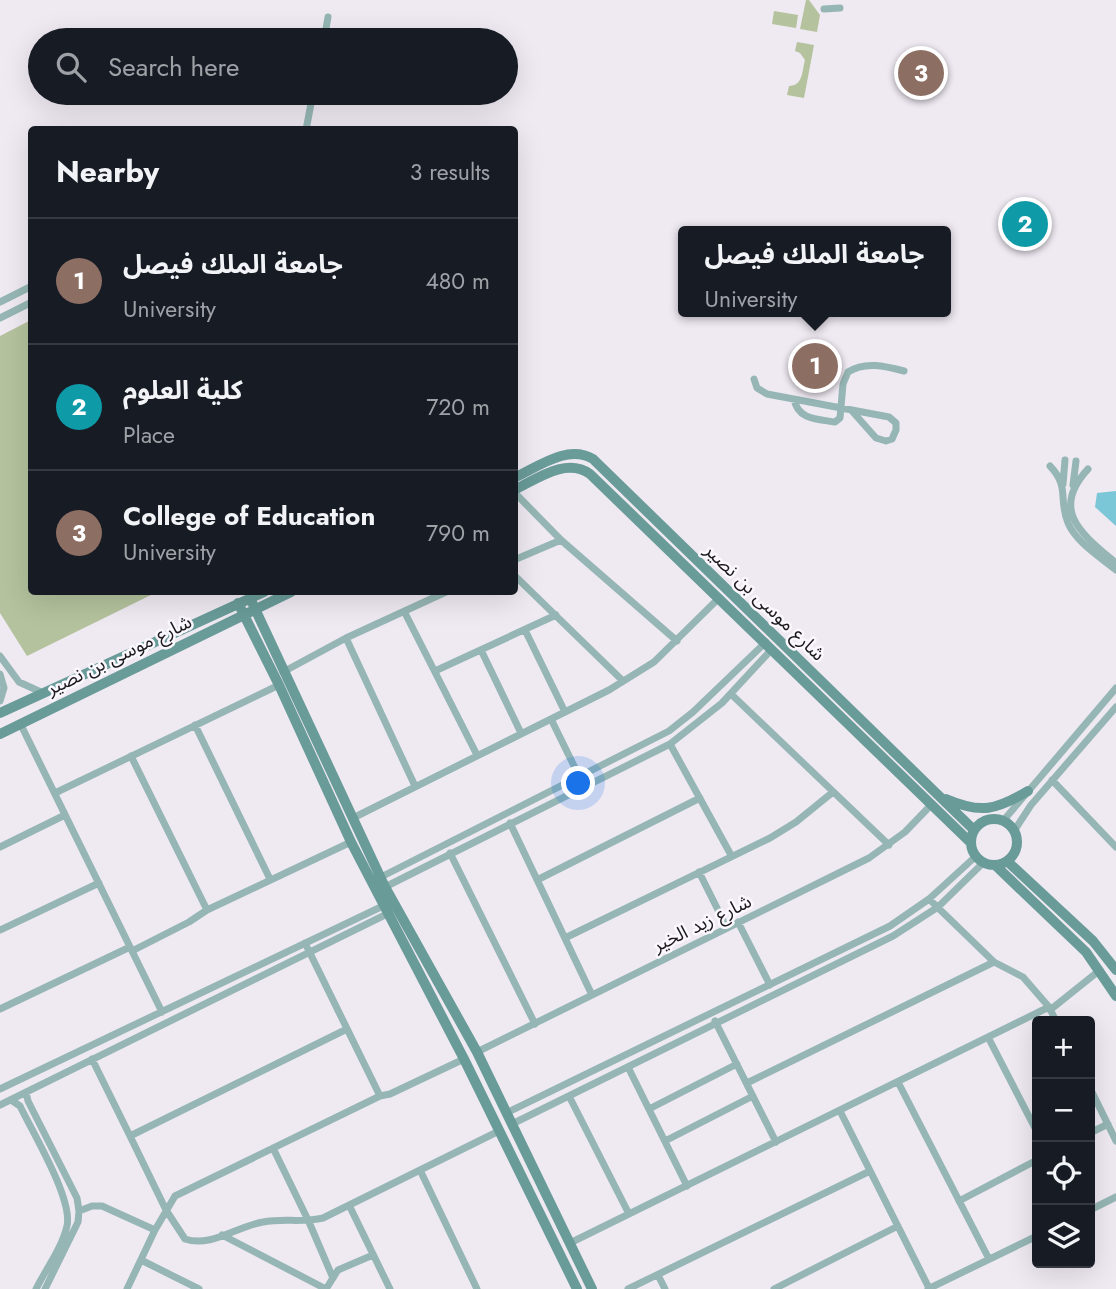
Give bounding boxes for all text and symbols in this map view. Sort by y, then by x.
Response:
search box [28,28,518,105]
pin: 3 [898,47,944,99]
icon: search [52,48,90,86]
text: Search here [108,48,240,86]
text: Nearby [56,150,159,193]
text: 3 results [410,155,490,189]
pin: 2 [1002,198,1048,250]
popup [678,226,951,317]
text: جامعة الملك فيصل [705,235,924,273]
text: جامعة الملك فيصل [123,245,343,283]
text: 1 [73,264,85,298]
text: 480 m [425,264,490,298]
text: University [705,282,797,316]
text: University [123,292,216,326]
pin: 1 [792,340,838,392]
text: كلية العلوم [123,371,243,409]
text: 2 [71,390,87,424]
text: 720 m [426,390,490,424]
text: Place [123,418,175,452]
text: College of Education [123,497,375,535]
text: 3 [72,516,86,550]
text: 790 m [426,516,490,550]
text: University [123,535,216,569]
street label: شارع موسى بن نصير [698,536,831,667]
street label: شارع موسى بن نصير [41,608,196,702]
your location [561,766,595,800]
street label: شارع زيد الخير [647,887,756,959]
map controls [1032,1016,1095,1268]
button: + [1032,1016,1095,1079]
button: − [1032,1079,1095,1142]
button: locate [1032,1142,1095,1205]
button: layers [1032,1205,1095,1268]

